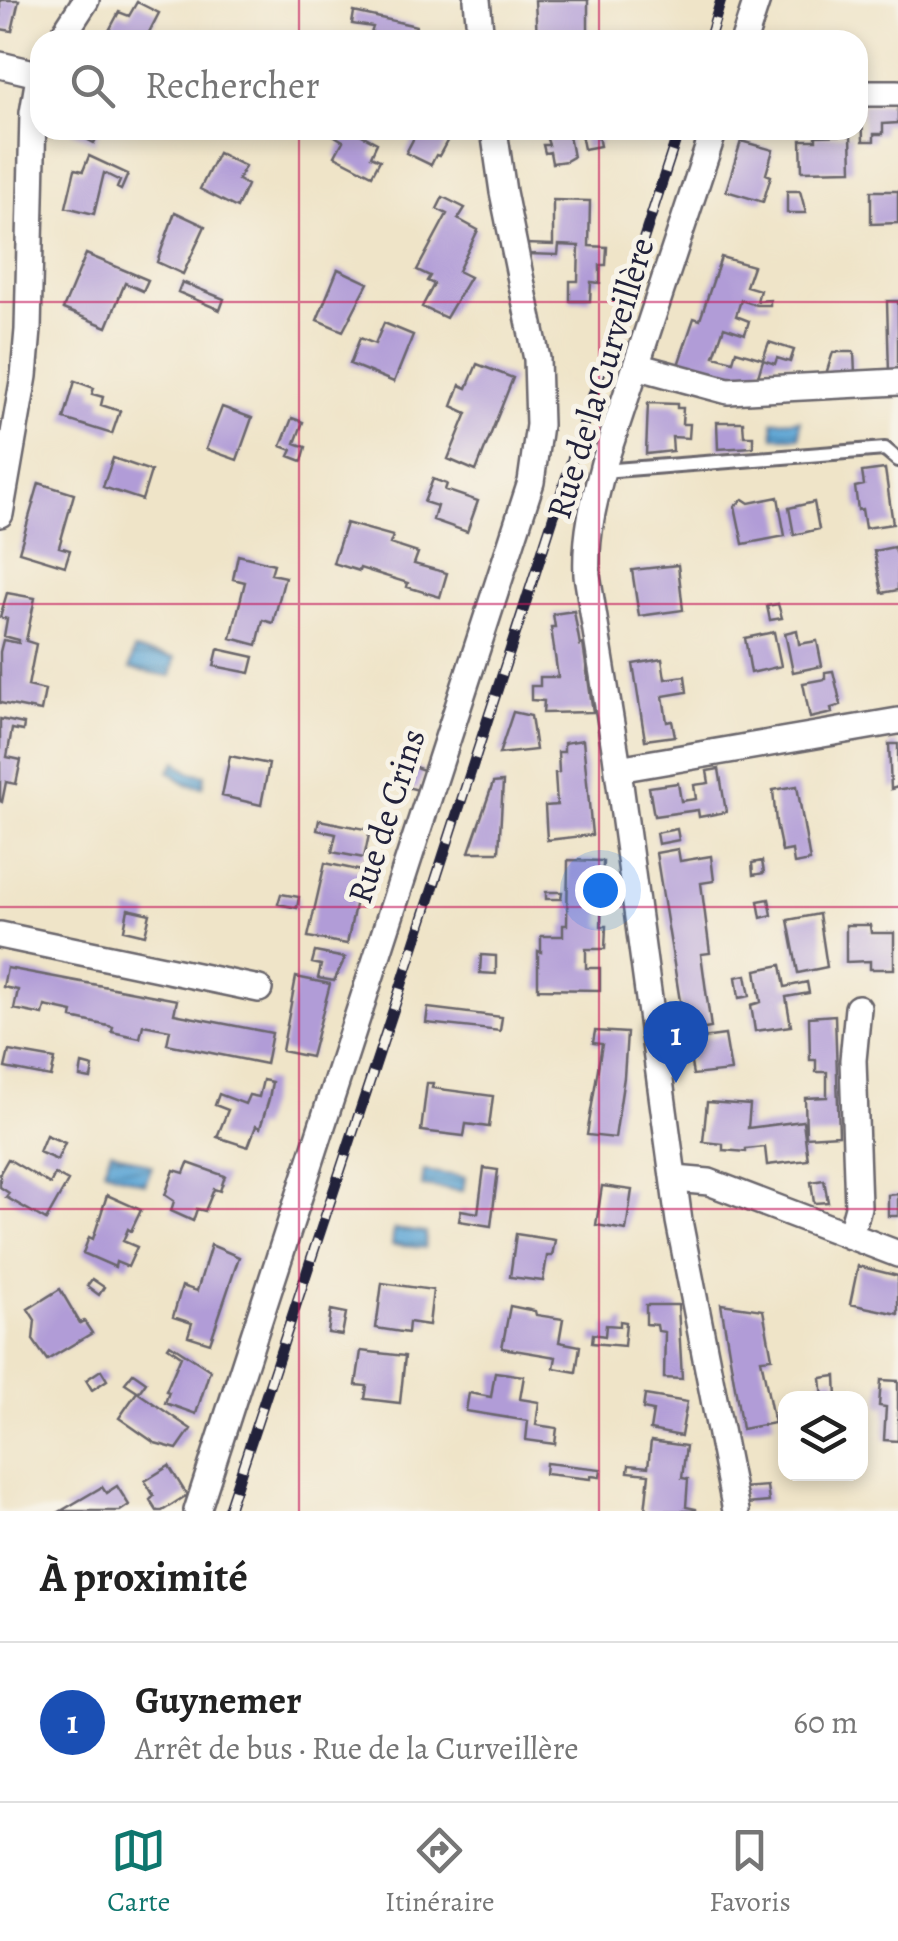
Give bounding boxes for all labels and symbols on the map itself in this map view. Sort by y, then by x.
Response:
street label: Rue de la Curveillère [534,231,666,525]
street label: Rue de Crins [335,722,437,910]
your location [575,865,626,916]
pin: 1 [644,1000,708,1083]

